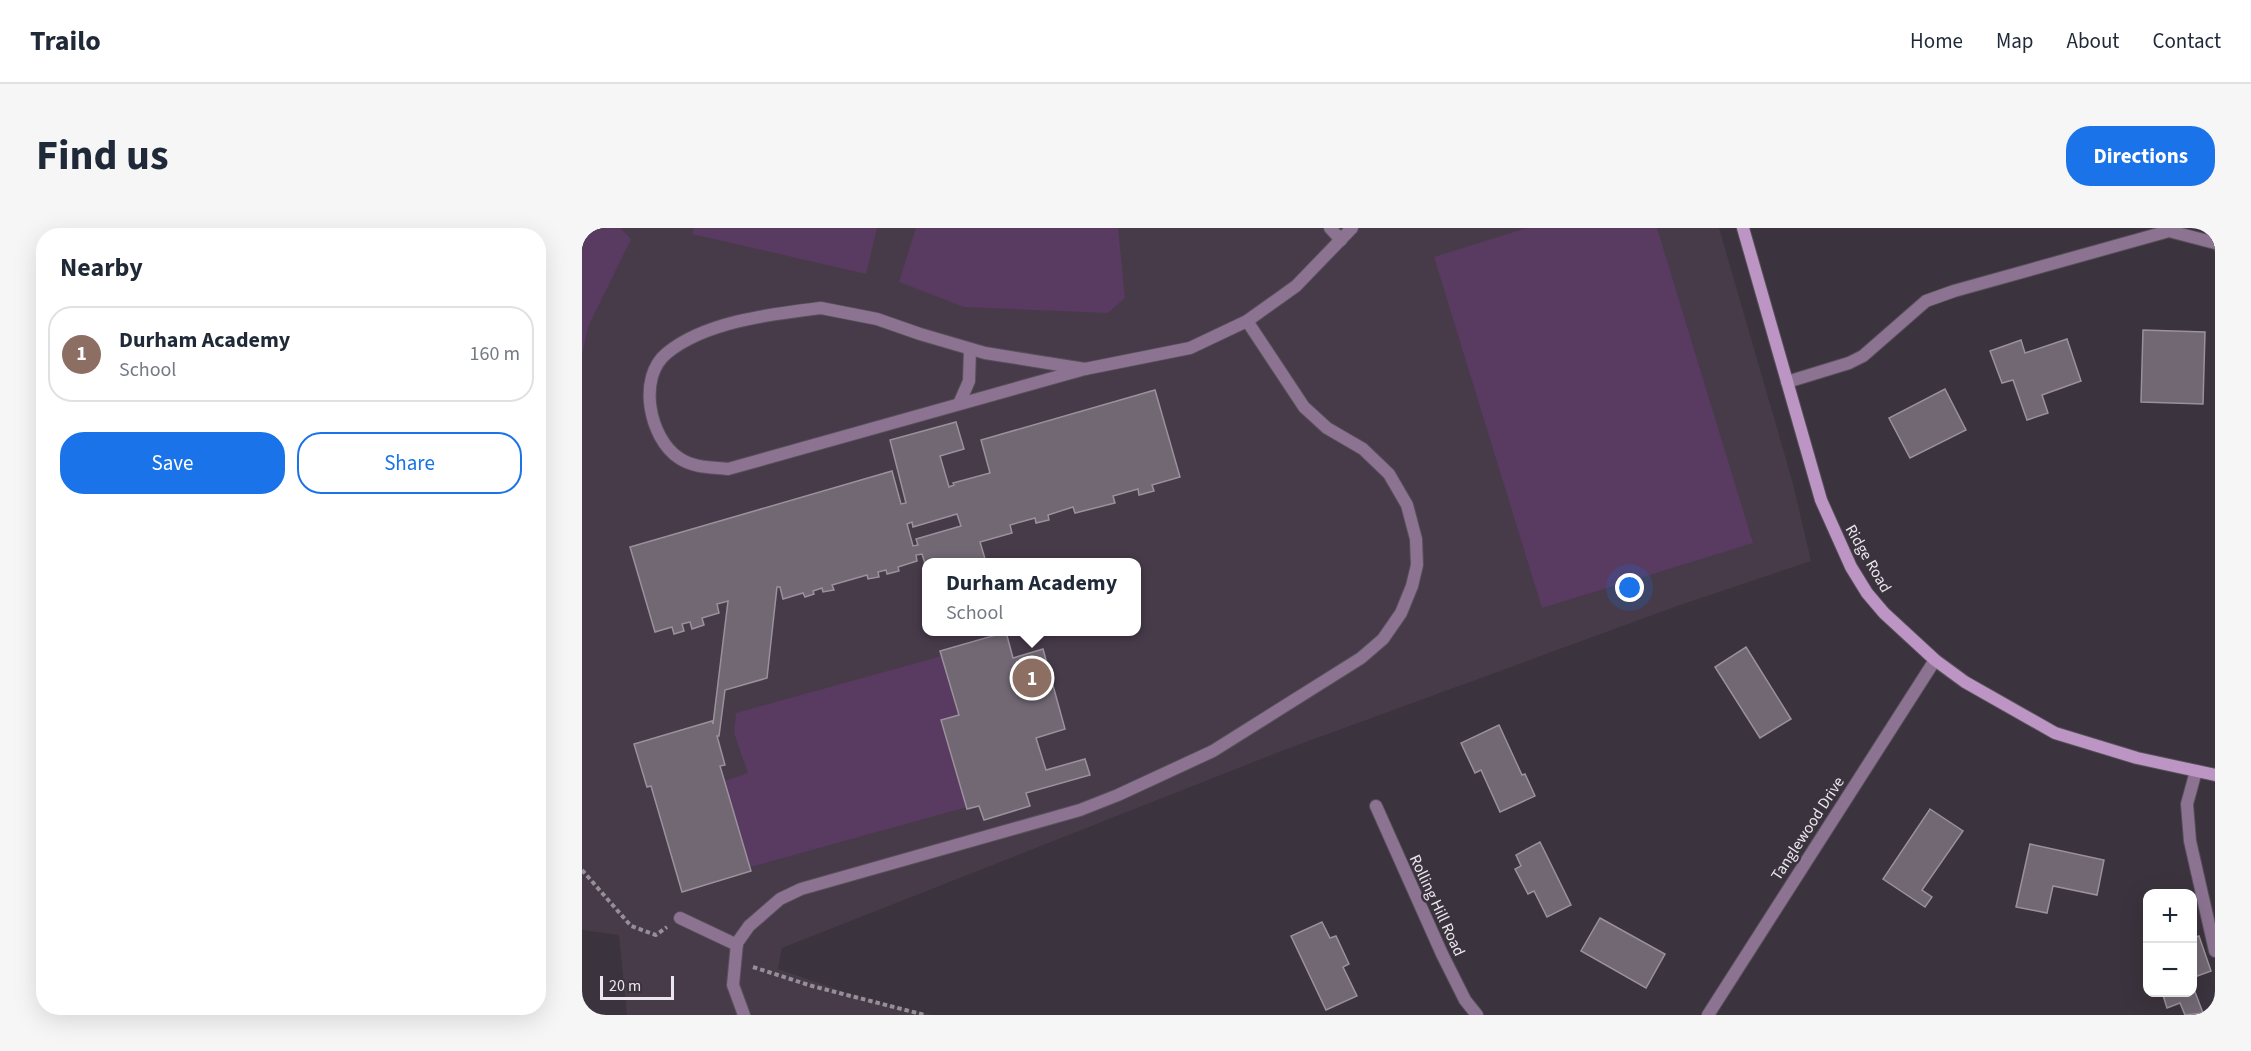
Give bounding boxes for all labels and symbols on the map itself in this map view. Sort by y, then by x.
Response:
street label: Ridge Road [1840,520,1896,597]
your location [1615,573,1644,602]
pin: 1 [1012,656,1052,700]
street label: Tanglewood Drive [1766,772,1850,885]
street label: Rolling Hill Road [1404,851,1470,960]
scale bar [600,973,674,1000]

